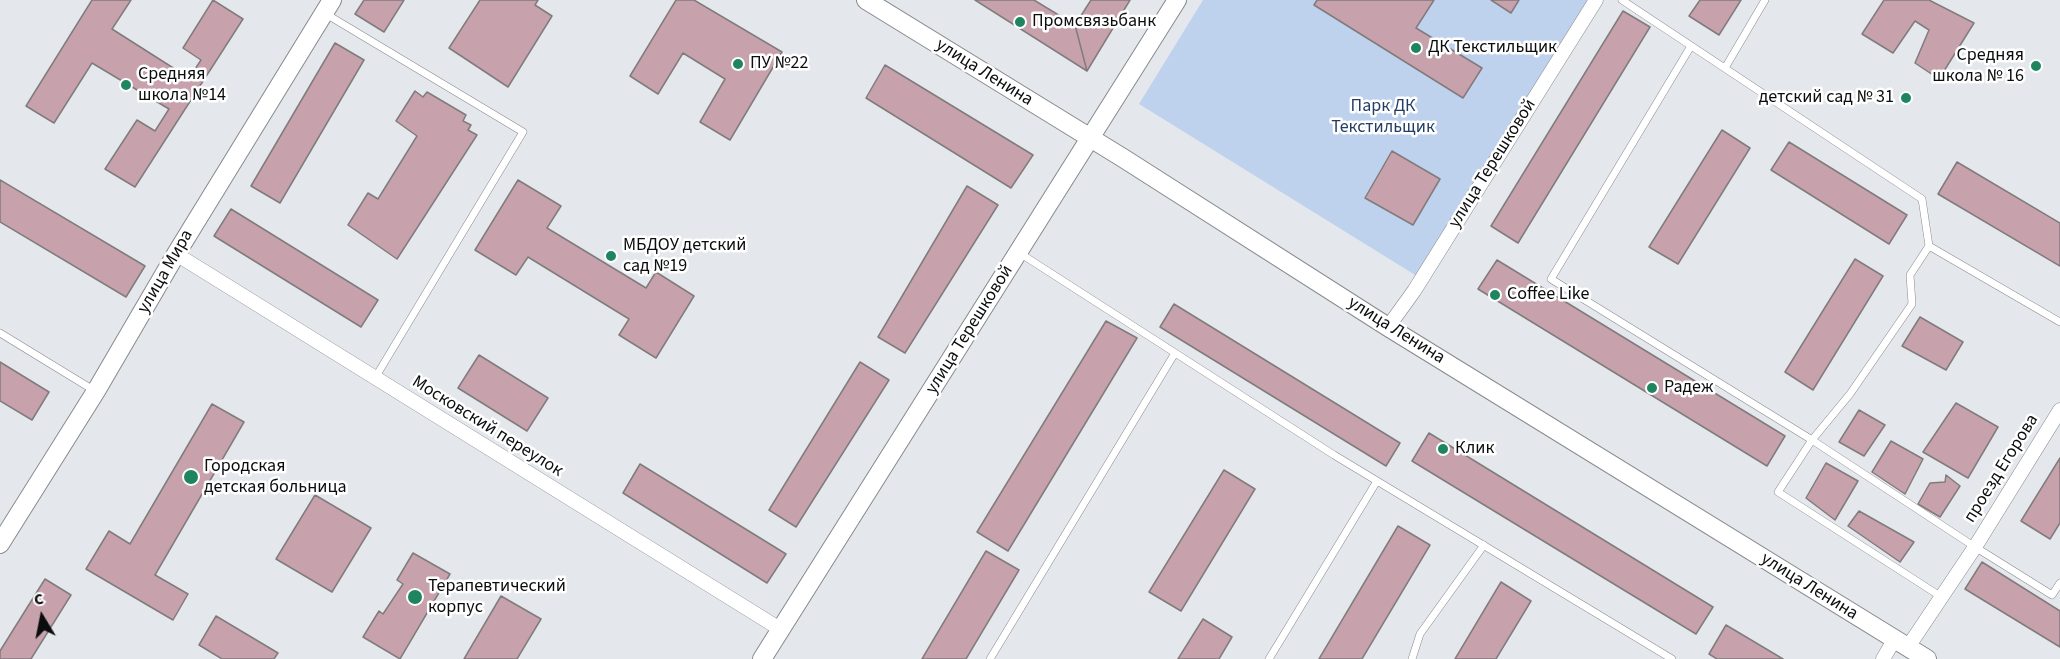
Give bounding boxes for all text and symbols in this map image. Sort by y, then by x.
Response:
place label: Промсвязьбанк [1032,11,1156,33]
marker: Промсвязьбанк [1013,15,1027,29]
street label: улица Ленина [931,35,1037,111]
place label: ДК Текстильщик [1428,37,1557,59]
marker: ДК Текстильщик [1409,41,1423,55]
place label: Средняя школа № 16 [1932,45,2024,88]
place label: ПУ №22 [750,53,808,75]
marker: ПУ №22 [731,57,745,71]
marker: Средняя школа № 16 [2029,59,2043,73]
place label: Средняя школа №14 [138,64,226,106]
marker: Средняя школа №14 [119,78,133,92]
place label: детский сад № 31 [1759,87,1894,109]
marker: детский сад № 31 [1899,91,1913,105]
park label: Парк ДК Текстильщик [1331,96,1435,138]
street label: улица Терешковой [1445,96,1541,232]
street label: улица Мира [133,226,199,318]
place label: МБДОУ детский сад №19 [623,235,746,278]
marker: МБДОУ детский сад №19 [604,249,618,263]
street label: улица Терешковой [922,262,1018,398]
place label: Coffee Like [1507,284,1589,306]
marker: Coffee Like [1488,288,1502,302]
street label: улица Ленина [1343,293,1449,369]
street label: Московский переулок [407,372,567,482]
place label: Радеж [1664,377,1713,399]
marker: Радеж [1645,381,1659,395]
street label: проезд Егорова [1960,411,2044,527]
place label: Клик [1455,438,1494,460]
marker: Клик [1436,442,1450,456]
place label: Городская детская больница [204,456,347,498]
marker: Городская детская больница [182,468,200,486]
street label: улица Ленина [1756,549,1862,625]
place label: Терапевтический корпус [428,576,566,618]
north arrow [12,587,72,647]
text: С [32,588,45,611]
marker: Терапевтический корпус [406,588,424,606]

